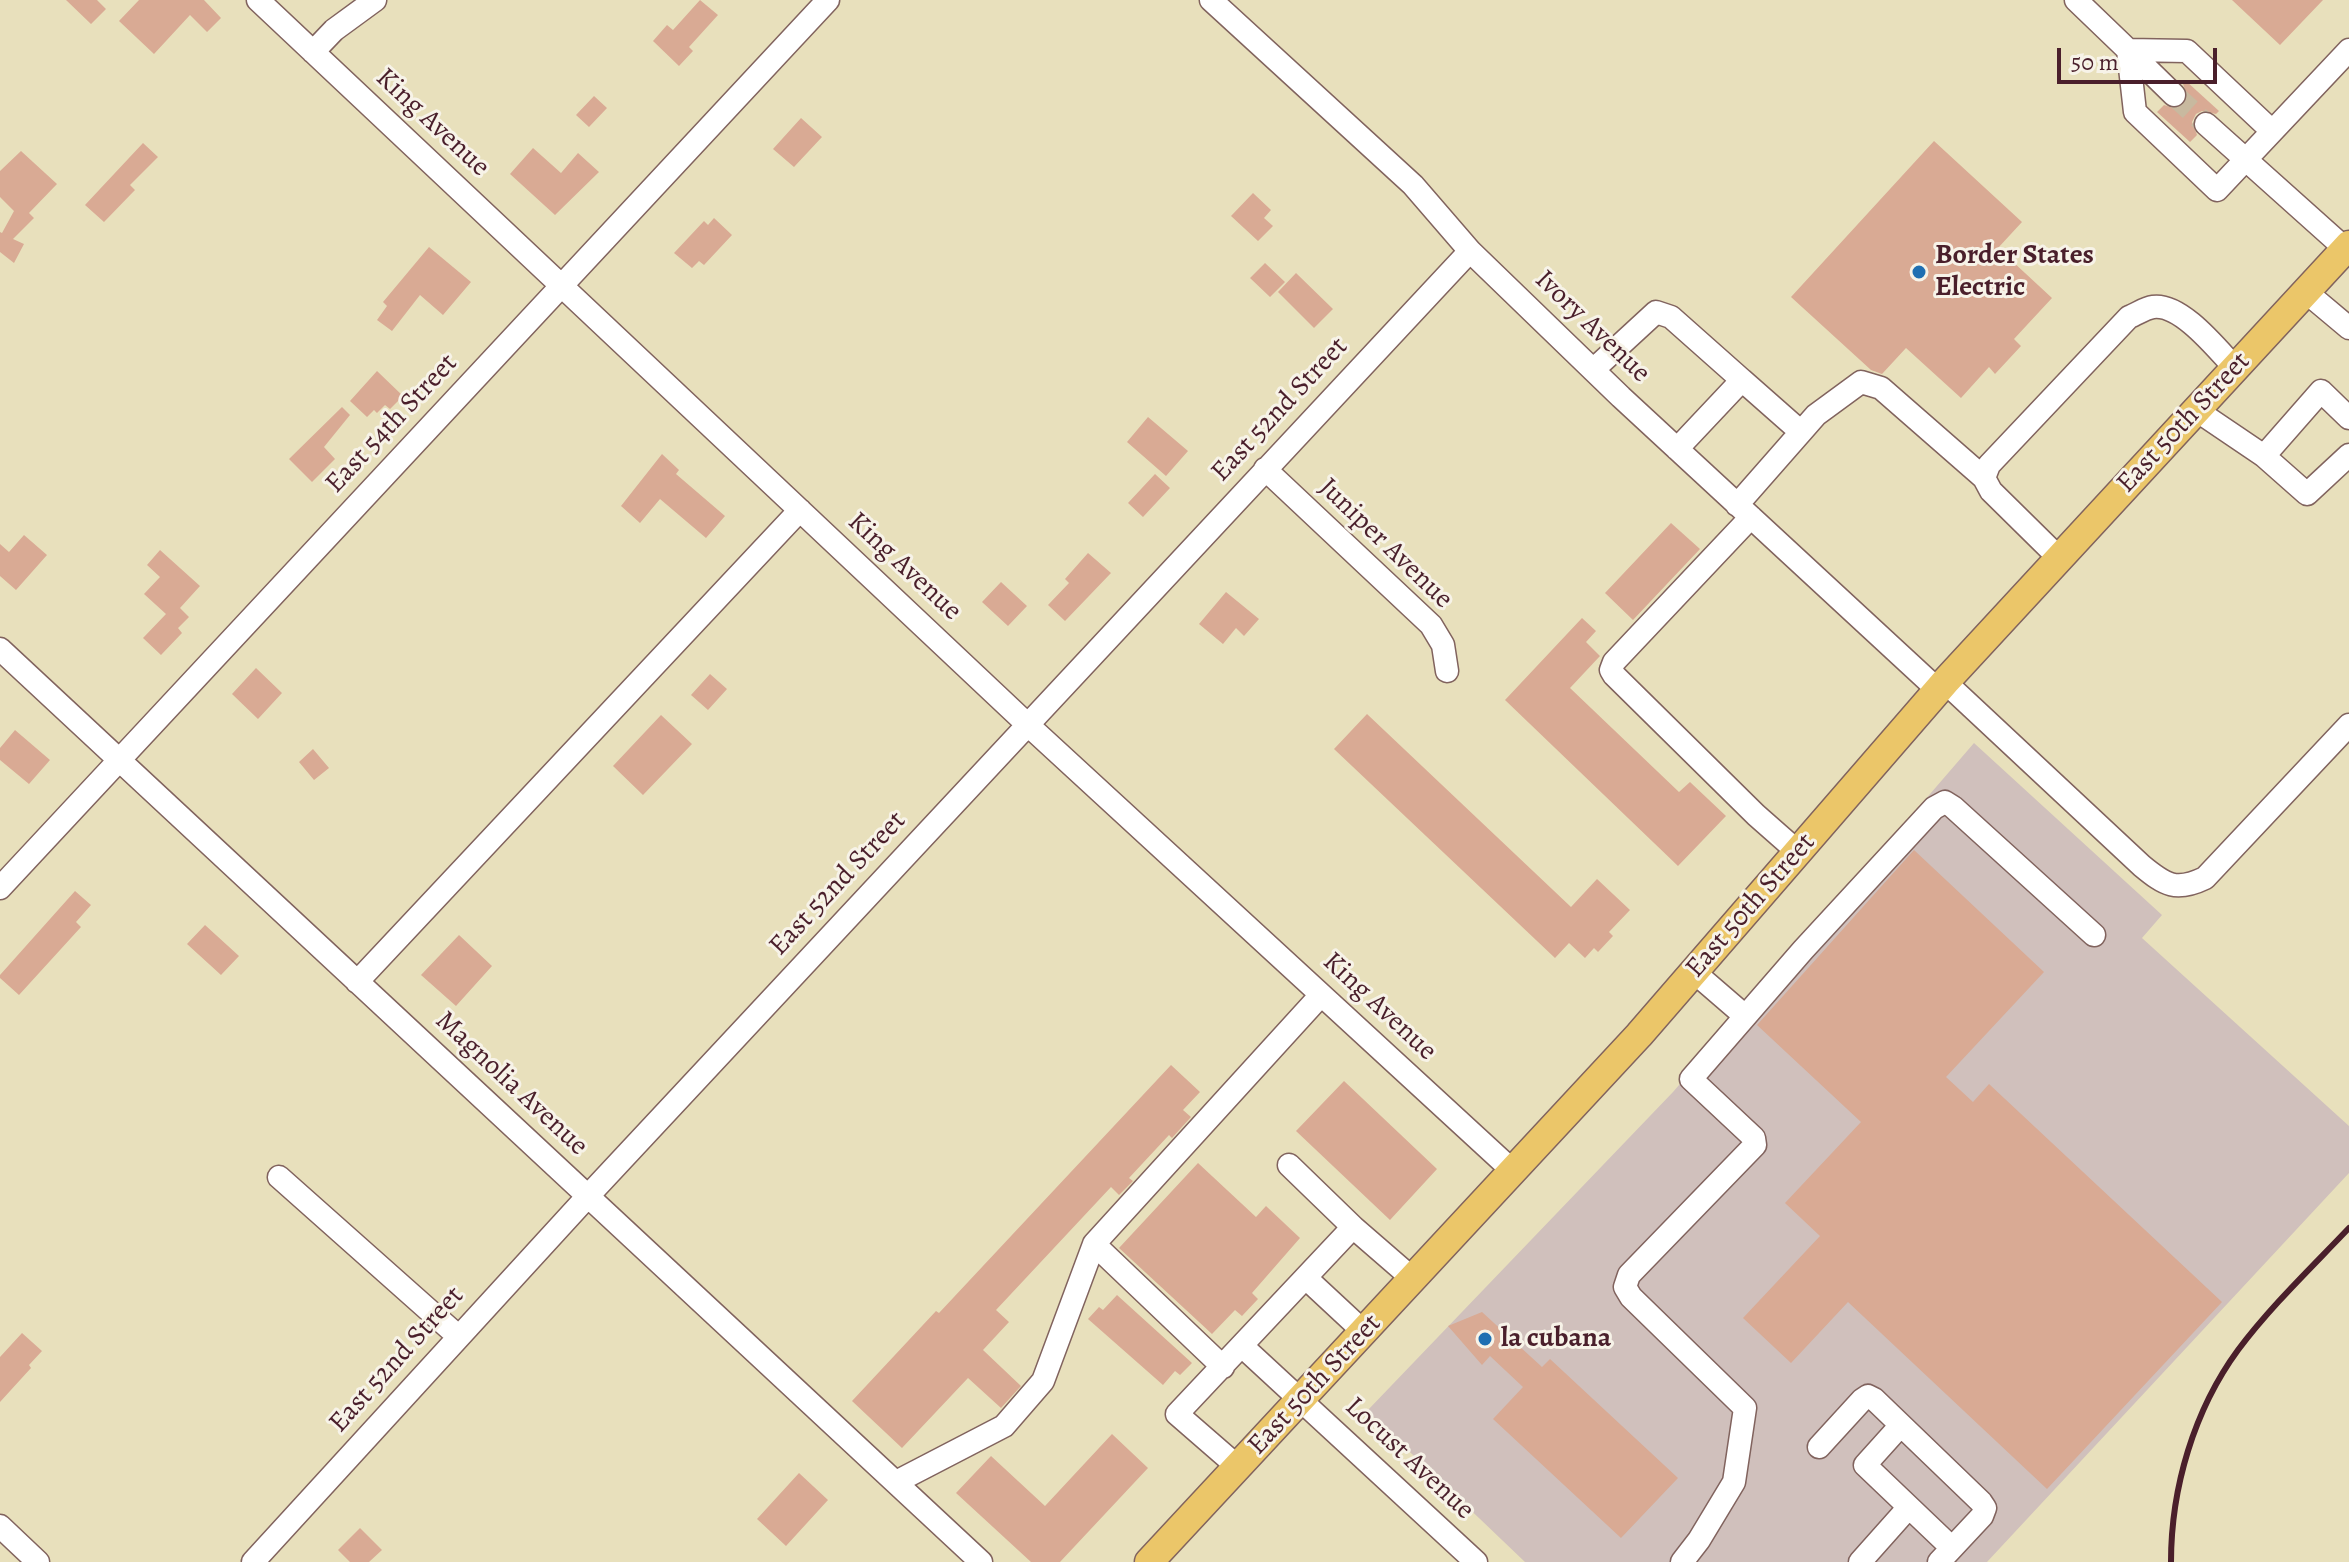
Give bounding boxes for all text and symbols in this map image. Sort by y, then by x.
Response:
scale bar [2061,32,2221,82]
text: 50 m [2071,46,2119,78]
street label: King Avenue [368,62,496,184]
place label: Border States Electric [1935,239,2094,305]
marker: Border States Electric [1910,263,1928,281]
street label: Ivory Avenue [1527,264,1657,390]
street label: East 52nd Street [1205,331,1355,489]
street label: East 50th Street [2110,345,2258,501]
street label: East 54th Street [319,347,465,501]
street label: Juniper Avenue [1311,472,1459,616]
street label: King Avenue [840,506,968,628]
street label: East 52nd Street [763,805,913,963]
street label: East 50th Street [1679,827,1823,985]
street label: King Avenue [1315,946,1443,1068]
street label: Magnolia Avenue [428,1005,594,1163]
street label: East 52nd Street [323,1280,471,1440]
street label: East 50th Street [1241,1307,1389,1463]
place label: la cubana [1501,1322,1611,1356]
marker: la cubana [1476,1330,1494,1348]
street label: Locust Avenue [1337,1391,1481,1527]

